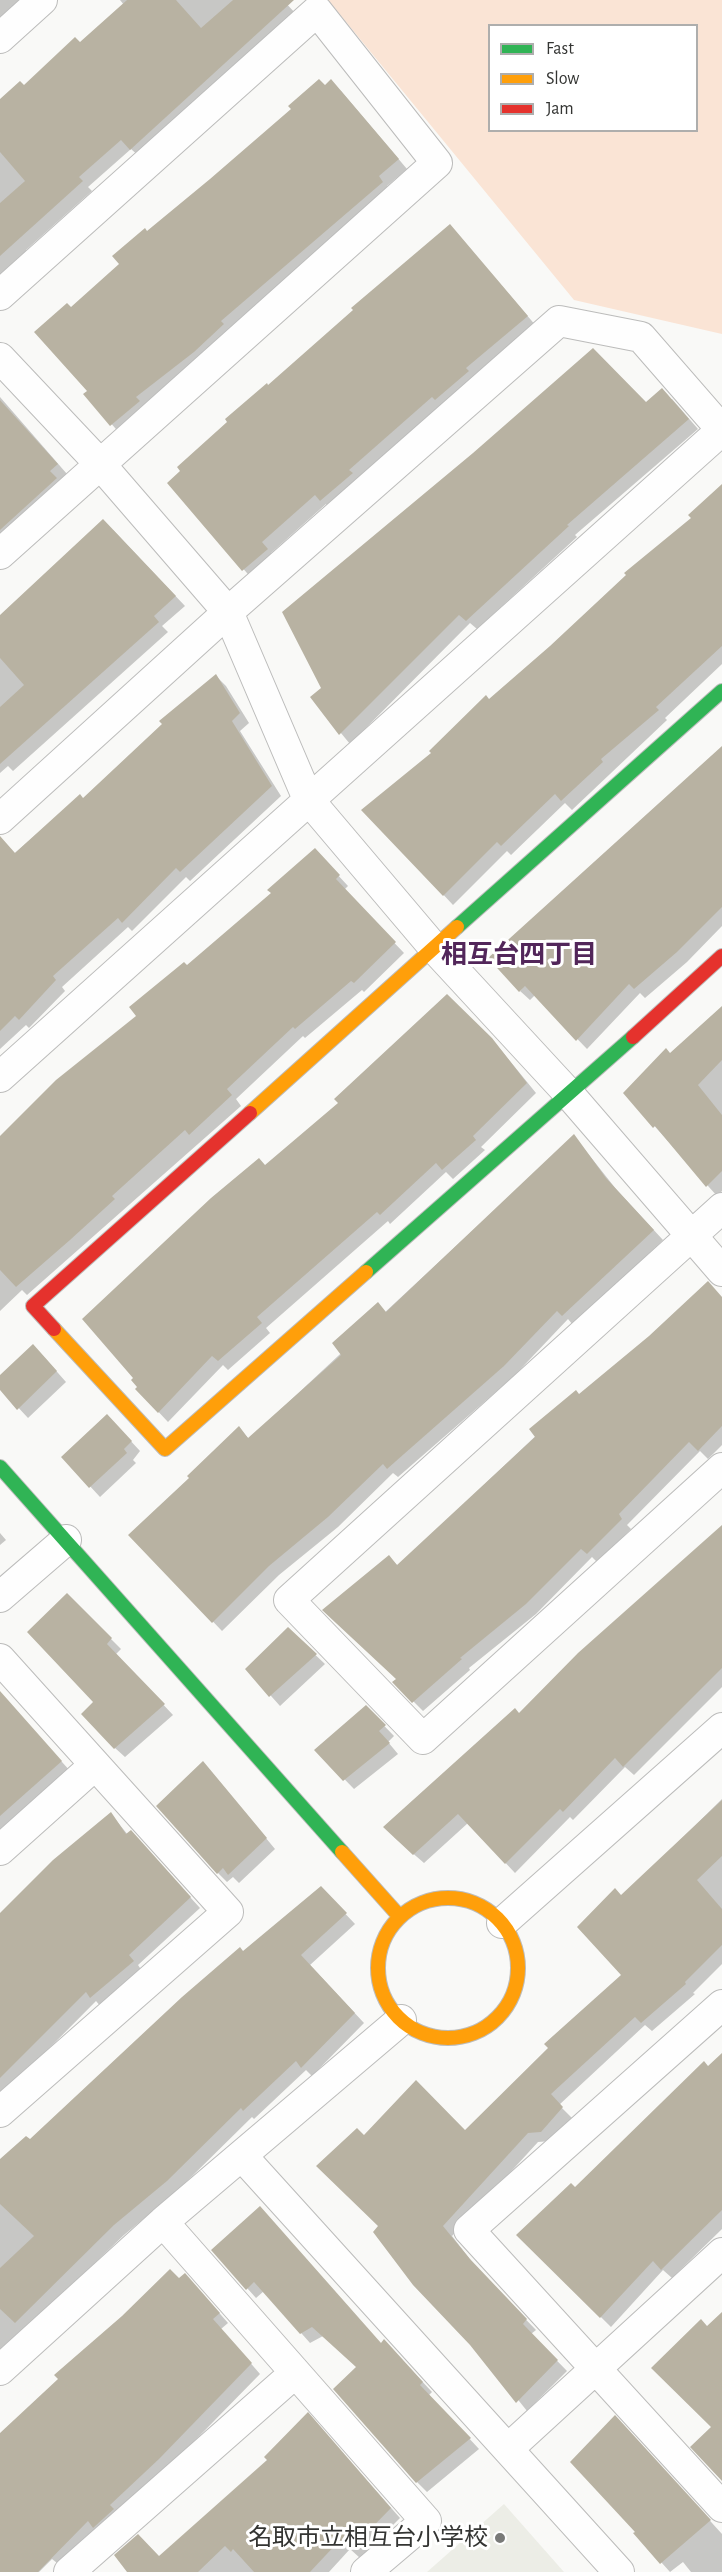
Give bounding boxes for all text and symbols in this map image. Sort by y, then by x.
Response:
legend [488,24,698,132]
text: Fast [546,40,574,58]
text: Slow [546,70,579,88]
text: Jam [546,100,574,118]
district label: 相互台四丁目 [441,939,597,971]
place label: 名取市立相互台小学校 [248,2524,488,2552]
marker: 名取市立相互台小学校 [493,2531,507,2545]

